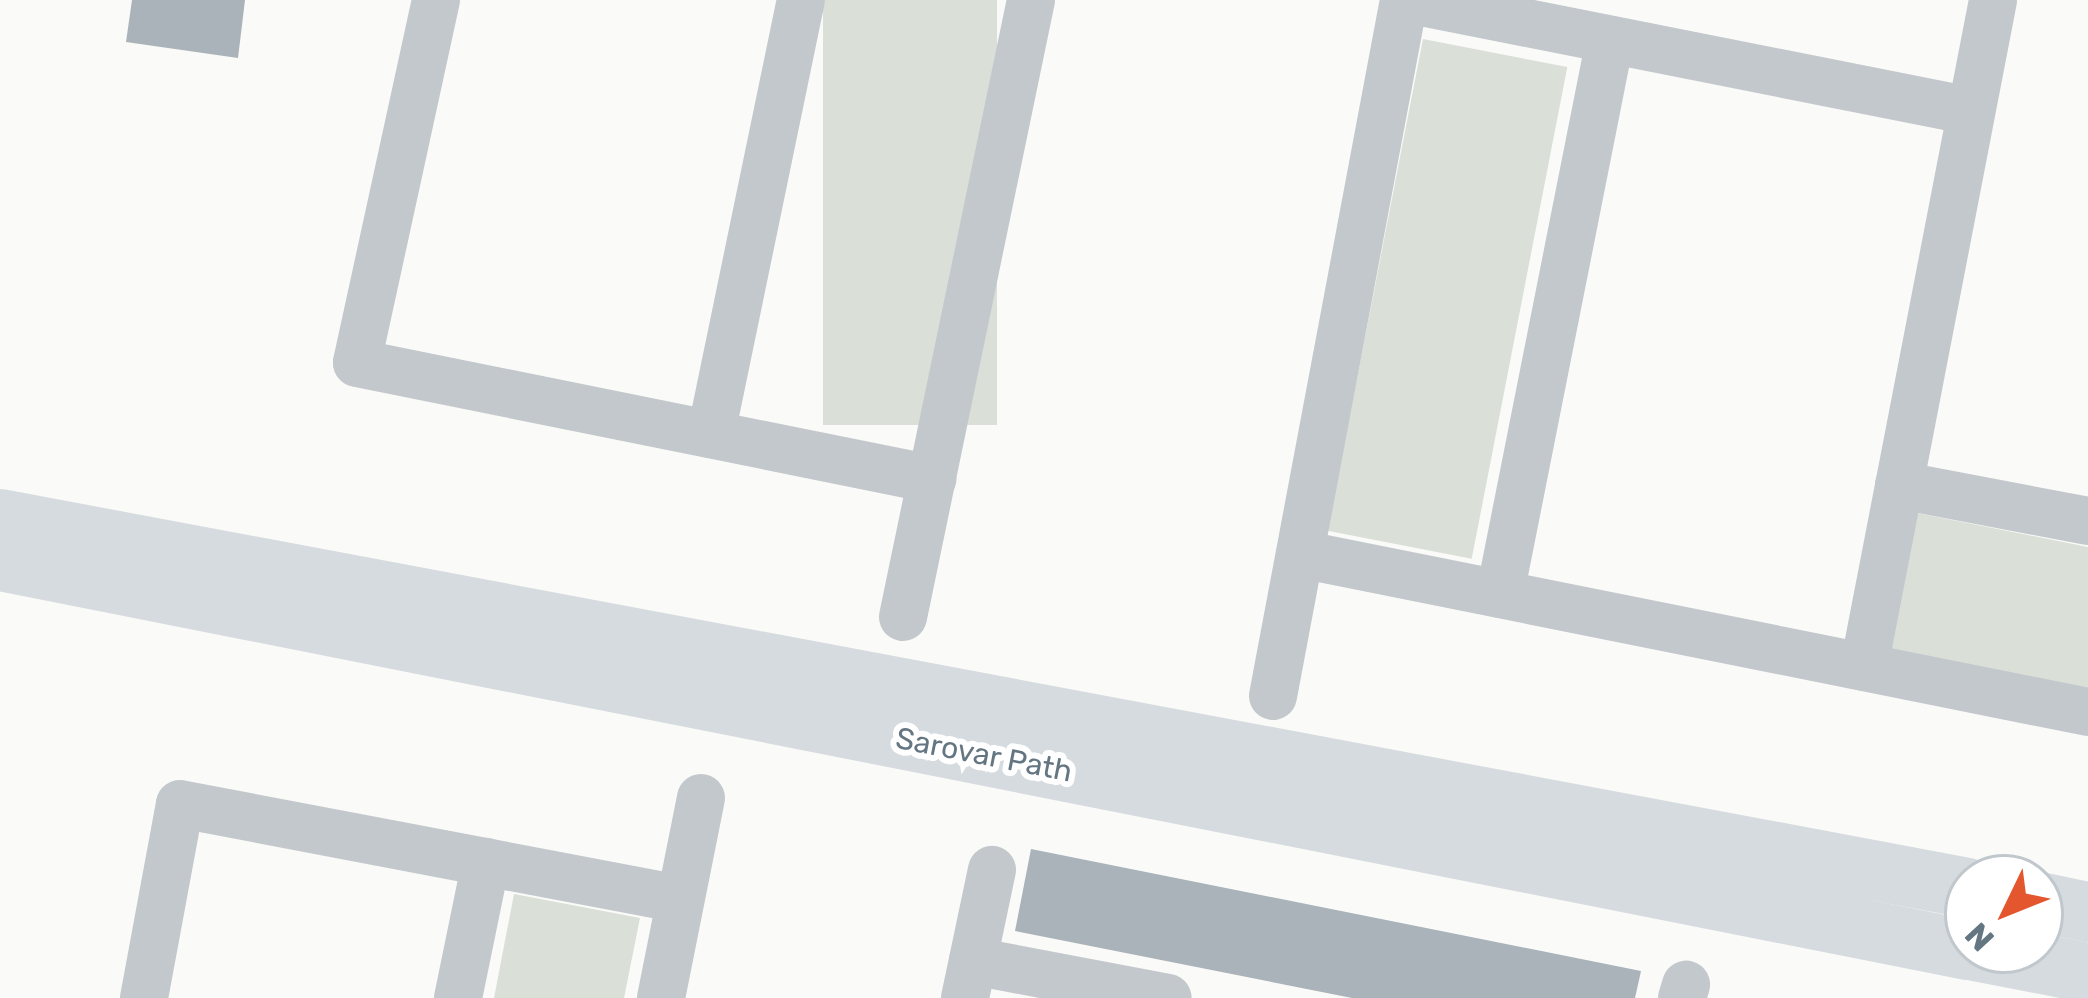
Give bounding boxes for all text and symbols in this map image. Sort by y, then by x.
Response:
street label: Sarovar Path [892,720,1076,790]
north arrow [1944,854,2064,974]
text: N [1957,915,2002,959]

